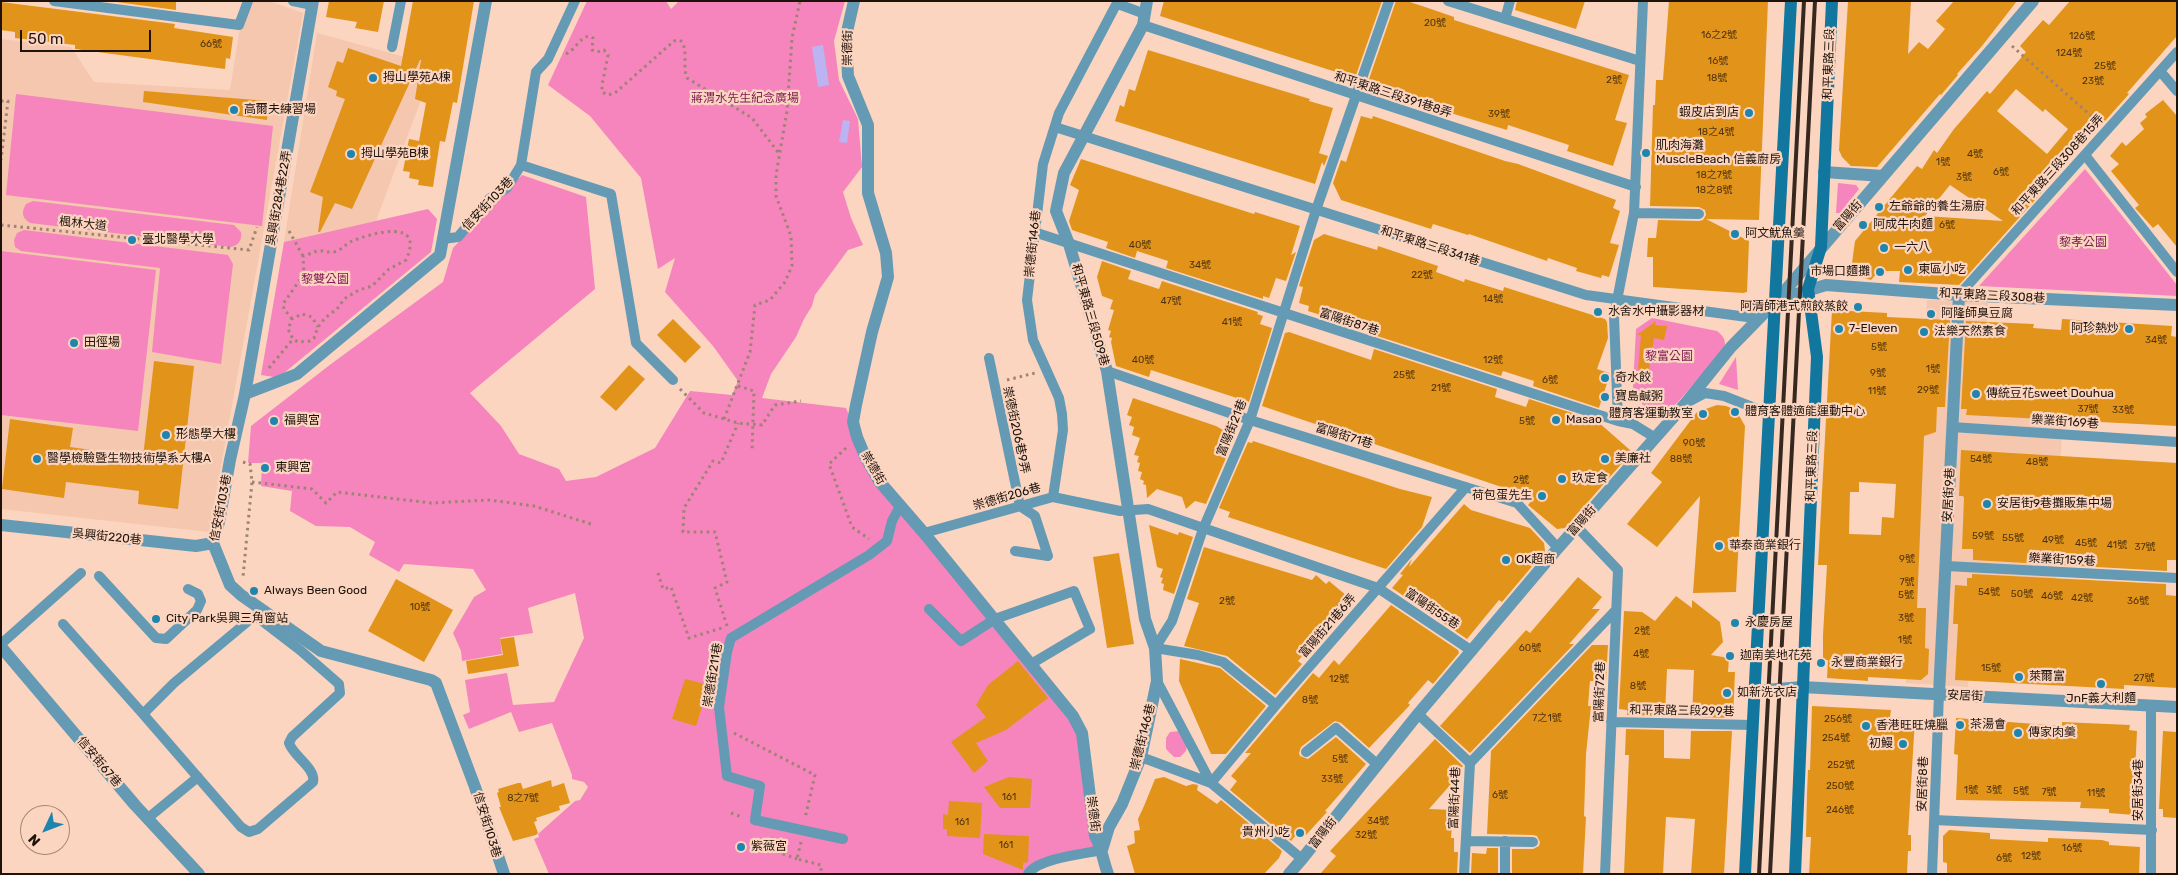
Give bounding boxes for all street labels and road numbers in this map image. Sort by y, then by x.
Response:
street label: 和平東路三段 [1821,28,1837,100]
street label: 崇德街 [840,30,856,66]
street label: 和平東路三段391巷8弄 [1332,69,1454,121]
street label: 和平東路三段308巷15弄 [2009,112,2107,218]
street label: 吳興街284巷22弄 [264,149,294,247]
street label: 信安街103巷 [460,174,516,234]
street label: 富陽街 [1831,198,1865,234]
street label: 崇德街146巷 [1022,210,1044,278]
street label: 楓林大道 [58,214,108,234]
street label: 和平東路三段341巷 [1379,223,1481,269]
street label: 和平東路三段509巷 [1068,262,1112,368]
street label: 和平東路三段308巷 [1938,286,2046,306]
street label: 富陽街87巷 [1317,306,1381,338]
street label: 崇德街206巷9弄 [1000,385,1032,475]
street label: 富陽街21巷 [1214,397,1250,459]
street label: 樂業街169巷 [2031,412,2099,432]
street label: 富陽街71巷 [1314,420,1374,452]
street label: 和平東路三段 [1804,430,1820,502]
street label: 崇德街 [858,449,888,487]
street label: 安居街9巷 [1940,467,1958,523]
street label: 信安街103巷 [207,473,235,543]
street label: 崇德街206巷 [971,480,1043,514]
street label: 富陽街 [1565,503,1599,539]
street label: 吳興街220巷 [72,526,142,548]
street label: 樂業街159巷 [2028,551,2096,569]
street label: 富陽街55巷 [1402,586,1462,632]
street label: 富陽街21巷6弄 [1297,591,1359,661]
street label: 崇德街211巷 [701,642,725,708]
street label: 富陽街72巷 [1592,661,1608,723]
street label: 安居街 [1947,688,1983,704]
street label: 崇德街146巷 [1128,702,1158,772]
street label: 和平東路三段299巷 [1629,703,1735,719]
street label: 信安街67巷 [74,734,124,790]
street label: 安居街8巷 [1915,756,1931,812]
street label: 安居街34巷 [2132,759,2146,821]
street label: 富陽街44巷 [1447,766,1463,830]
street label: 信安街103巷 [470,790,504,860]
street label: 崇德街 [1084,795,1102,833]
street label: 富陽街 [1306,814,1340,852]

